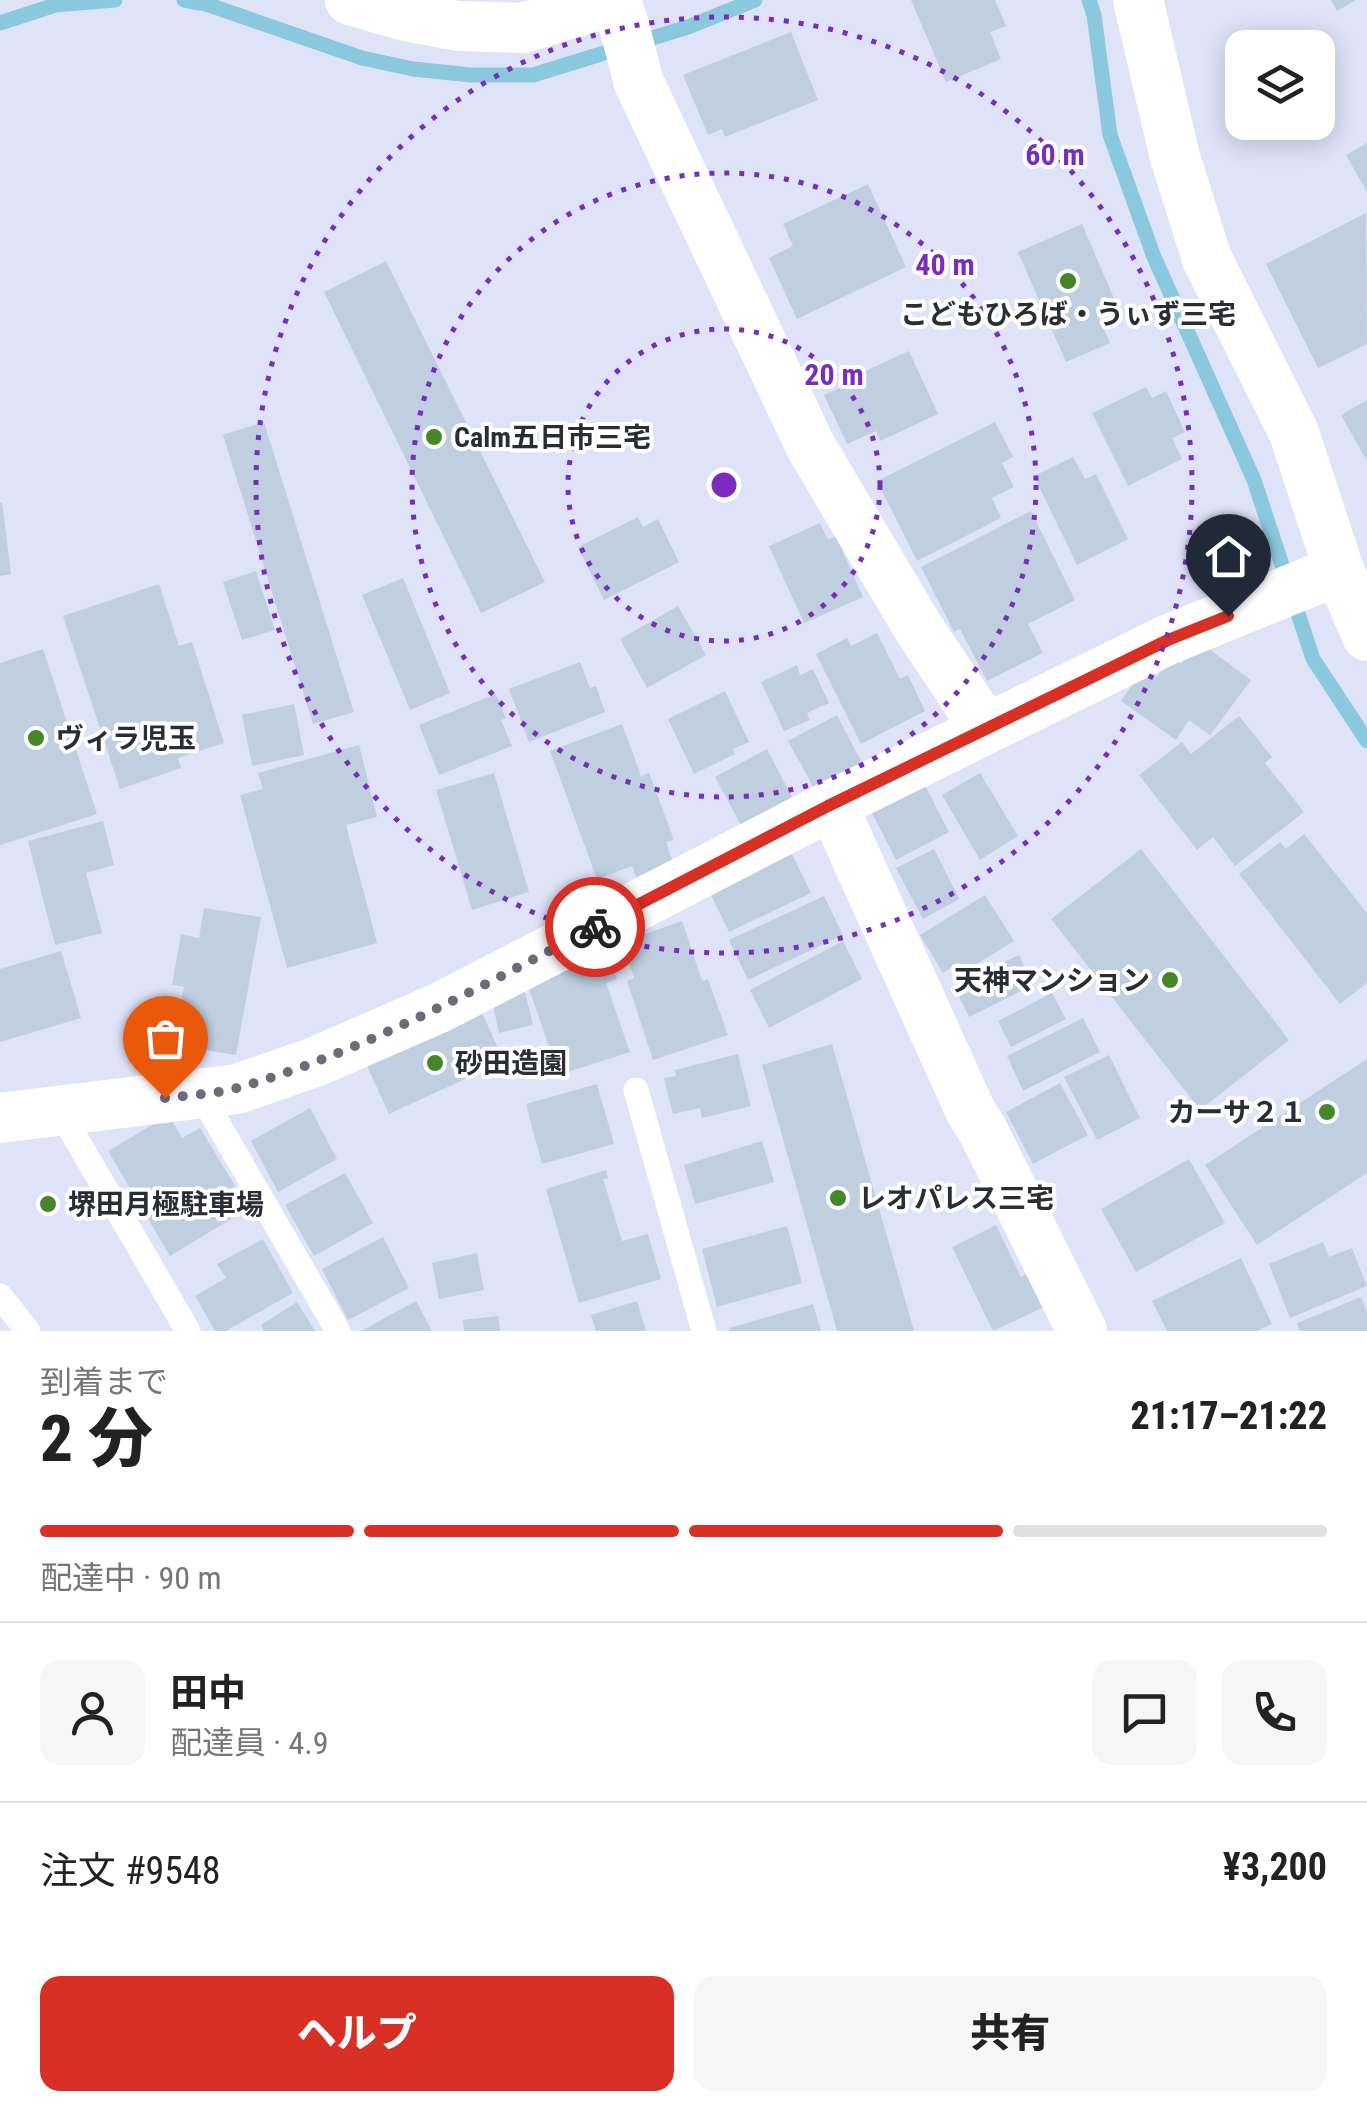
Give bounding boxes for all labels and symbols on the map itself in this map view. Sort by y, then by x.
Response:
text: 60 m [1025,137,1085,172]
text: 40 m [915,247,975,282]
marker: こどもひろば・うぃず三宅 [1057,270,1079,292]
place label: こどもひろば・うぃず三宅 [900,298,1236,331]
text: 20 m [804,357,864,392]
place label: Calm五日市三宅 [454,421,651,454]
marker: Calm五日市三宅 [423,426,445,448]
centre of rings [706,467,742,503]
pin [1186,514,1271,617]
place label: ヴィラ児玉 [56,722,196,755]
marker: ヴィラ児玉 [25,727,47,749]
courier [545,877,645,977]
place label: 天神マンション [954,964,1150,997]
marker: 天神マンション [1159,969,1181,991]
pin [123,996,208,1099]
place label: 砂田造園 [455,1047,567,1080]
marker: 砂田造園 [424,1052,446,1074]
place label: カーサ２１ [1168,1096,1307,1129]
marker: カーサ２１ [1316,1101,1338,1123]
place label: レオパレス三宅 [858,1182,1054,1215]
marker: レオパレス三宅 [827,1187,849,1209]
place label: 堺田月極駐車場 [68,1188,264,1221]
marker: 堺田月極駐車場 [37,1193,59,1215]

